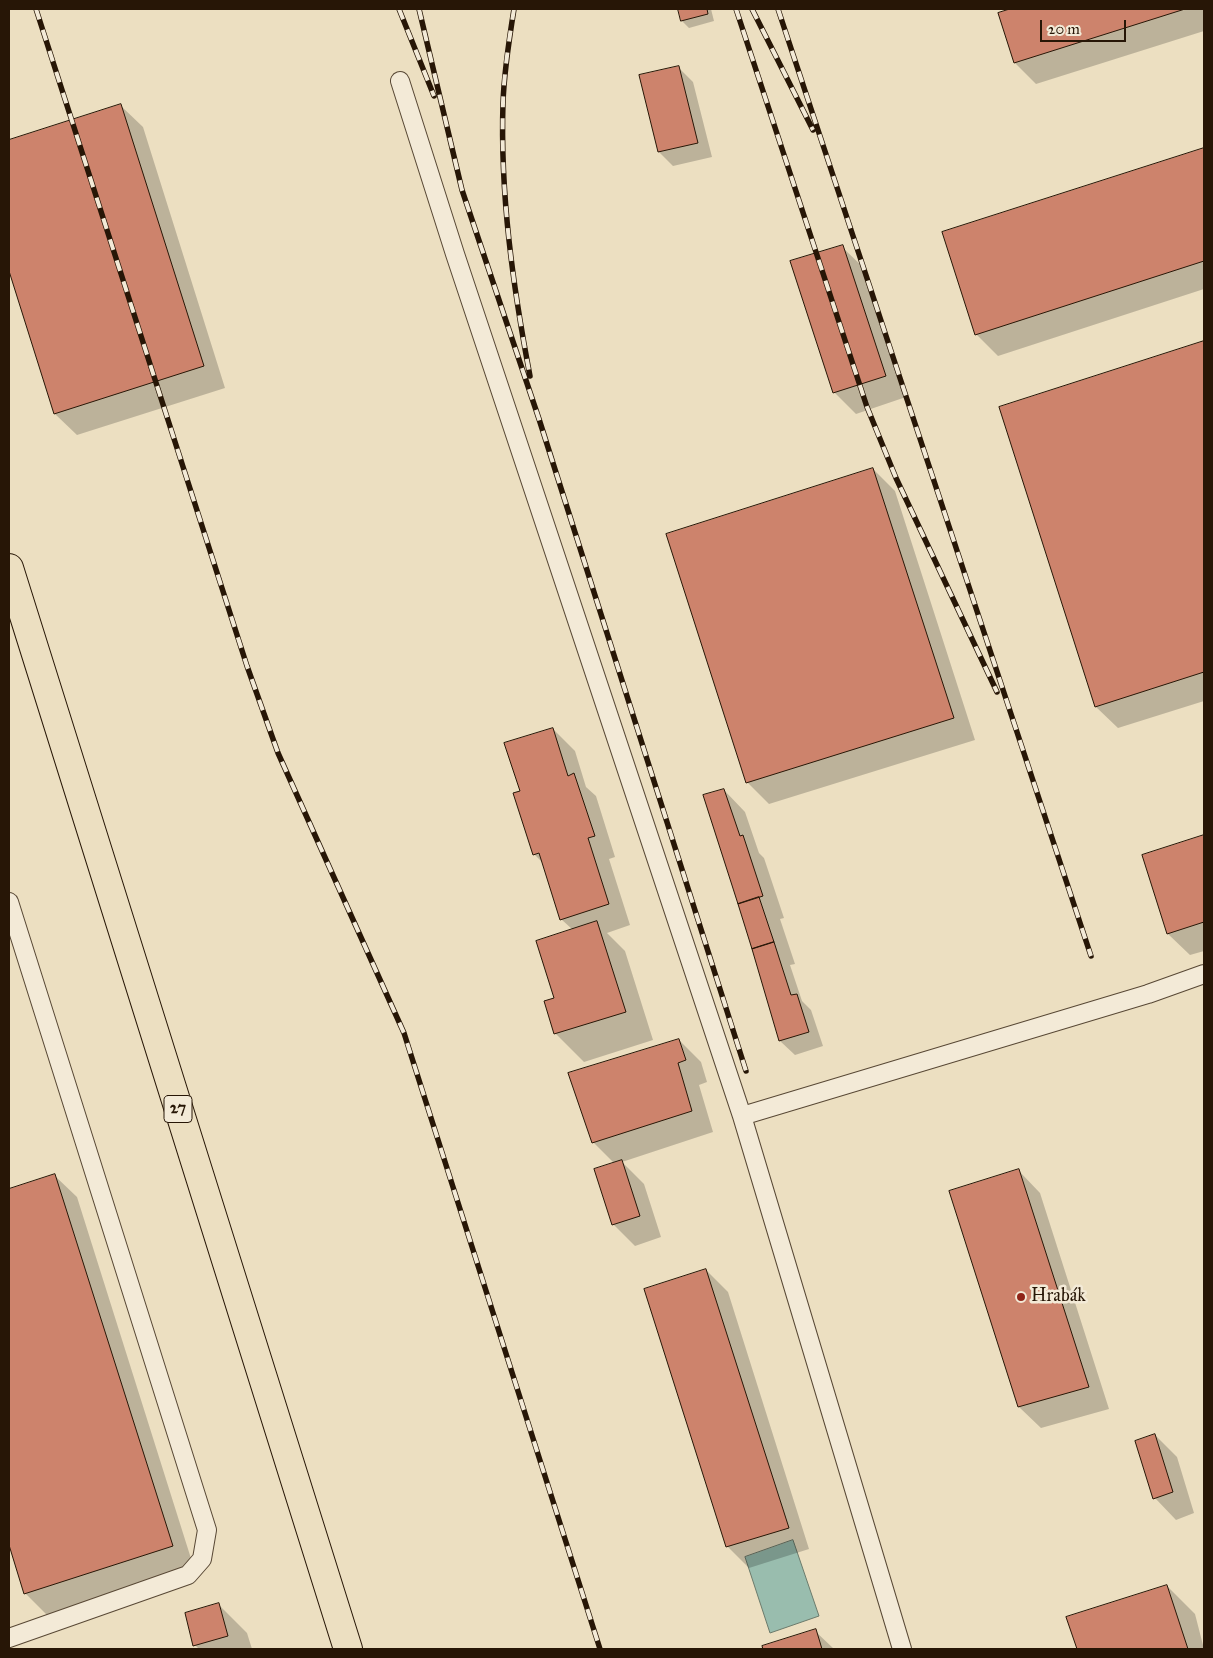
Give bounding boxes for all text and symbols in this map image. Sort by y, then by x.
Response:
scale bar [1043,10,1129,42]
text: 20 m [1048,20,1080,38]
road number: 27 [164,1096,192,1122]
place label: Hrabák [1031,1286,1086,1308]
marker: Hrabák [1015,1291,1027,1303]

